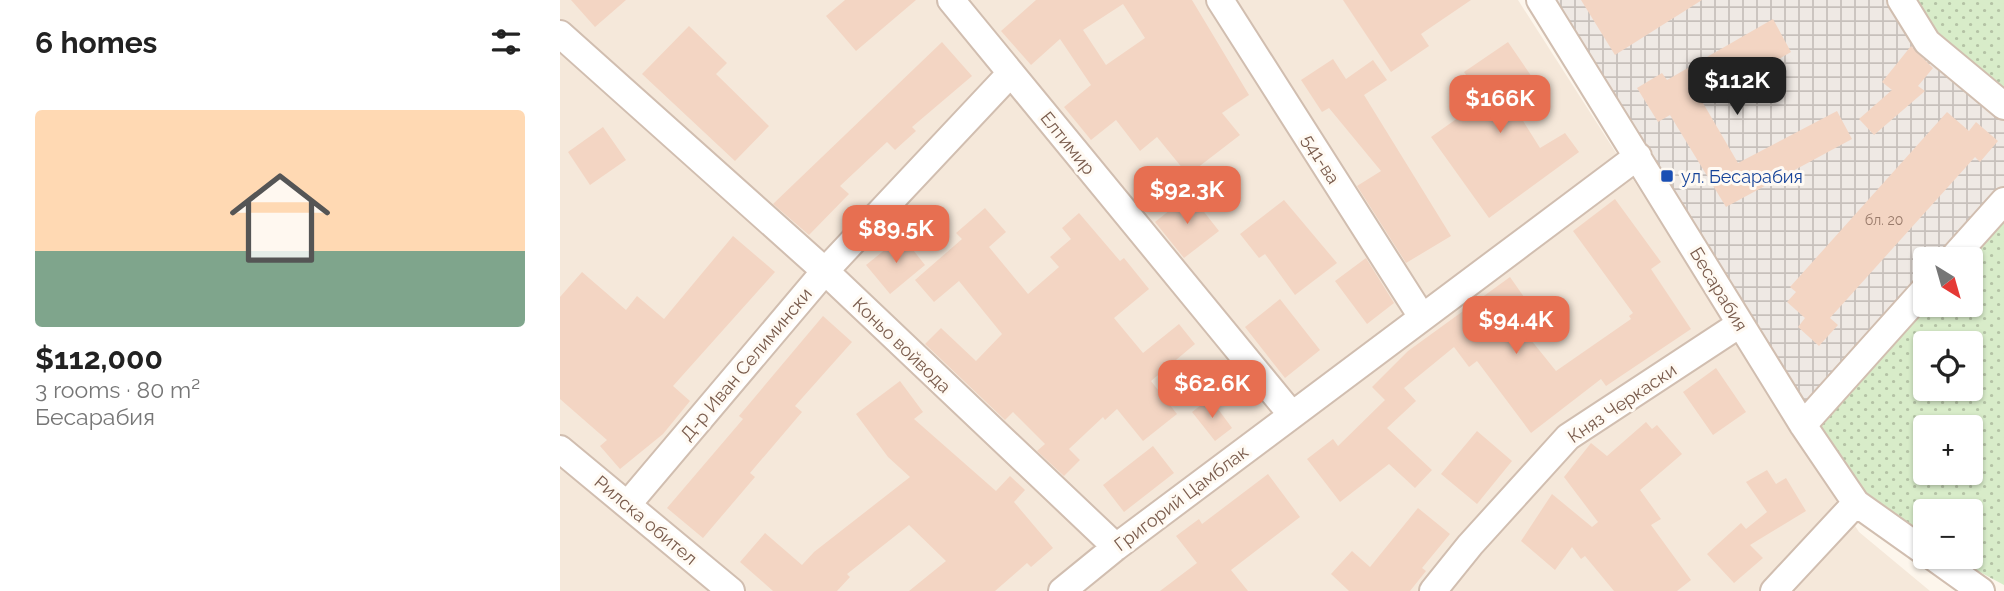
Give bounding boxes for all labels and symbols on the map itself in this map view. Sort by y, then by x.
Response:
pin: $112K [1688,58,1786,117]
pin: $166K [1451,76,1549,135]
street label: Елтимир [1036,107,1100,179]
street label: 541-ва [1298,130,1344,188]
pin: $92.3K [1130,166,1244,226]
place label: ул. Бесарабия [1681,166,1803,187]
marker: ул. Бесарабия [1659,168,1675,184]
pin: $89.5K [839,205,953,265]
house number: бл. 20 [1865,212,1903,228]
street label: Бесарабия [1686,243,1752,335]
north arrow [1913,247,1983,317]
street label: Д-р Иван Селимински [676,283,816,445]
street label: Коньо войвода [849,293,955,397]
pin: $94.4K [1459,296,1573,356]
street label: Княз Черкаски [1564,359,1680,447]
pin: $62.6K [1155,360,1269,420]
street label: Григорий Цамблак [1110,441,1252,555]
street label: Рилска обител [590,471,702,569]

